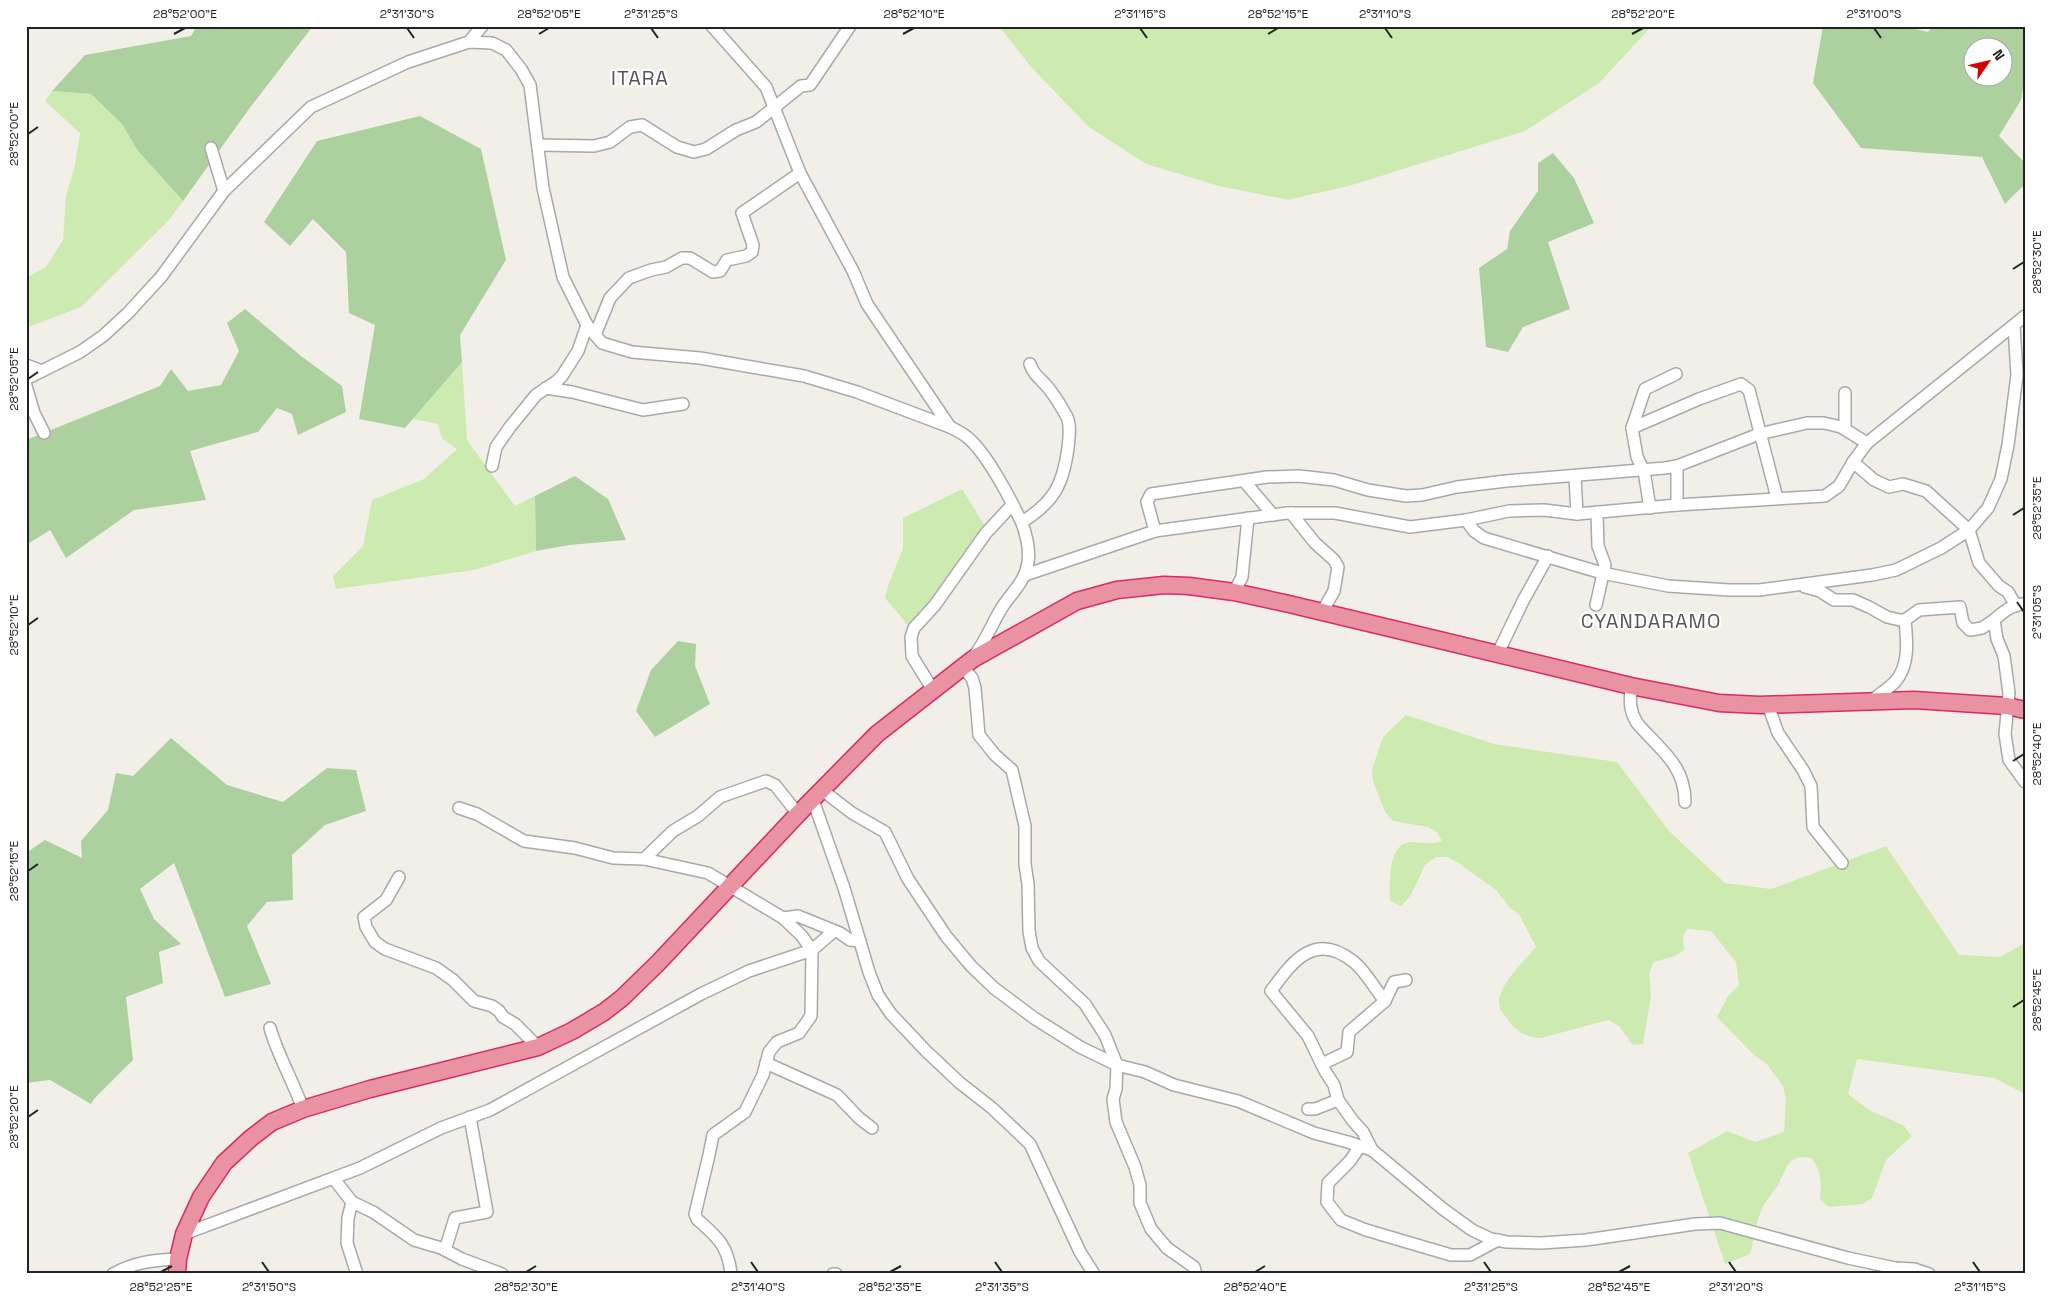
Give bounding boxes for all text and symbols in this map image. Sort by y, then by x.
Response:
text: 28°52'00"E [153,6,217,22]
text: 2°31'30"S [380,6,434,22]
text: 28°52'05"E [517,6,581,22]
text: 2°31'25"S [624,6,678,22]
text: 28°52'10"E [883,6,945,22]
text: 2°31'15"S [1114,6,1166,22]
text: 28°52'15"E [1248,6,1309,22]
text: 2°31'10"S [1359,6,1411,22]
text: 28°52'20"E [1611,6,1675,22]
text: 2°31'00"S [1847,6,1901,22]
north arrow [1964,38,2014,88]
text: N [1989,46,2009,64]
district label: ITARA [611,65,669,91]
text: 28°52'00"E [6,102,22,166]
text: 28°52'30"E [2029,230,2045,294]
text: 28°52'05"E [6,347,22,411]
text: 28°52'35"E [2029,476,2045,539]
text: 2°31'05"S [2029,585,2045,639]
text: 28°52'10"E [6,594,22,656]
district label: CYANDARAMO [1581,608,1721,634]
text: 28°52'40"E [2029,722,2045,786]
text: 28°52'15"E [6,840,22,901]
text: 28°52'45"E [2029,968,2045,1031]
text: 28°52'20"E [6,1085,22,1149]
text: 28°52'25"E [130,1279,193,1295]
text: 2°31'50"S [242,1279,296,1295]
text: 28°52'30"E [494,1279,558,1295]
text: 2°31'40"S [731,1279,785,1295]
text: 28°52'35"E [859,1279,922,1295]
text: 2°31'35"S [975,1279,1029,1295]
text: 28°52'40"E [1223,1279,1287,1295]
text: 2°31'25"S [1464,1279,1518,1295]
text: 28°52'45"E [1588,1279,1651,1295]
text: 2°31'20"S [1709,1279,1763,1295]
text: 2°31'15"S [1954,1279,2006,1295]

